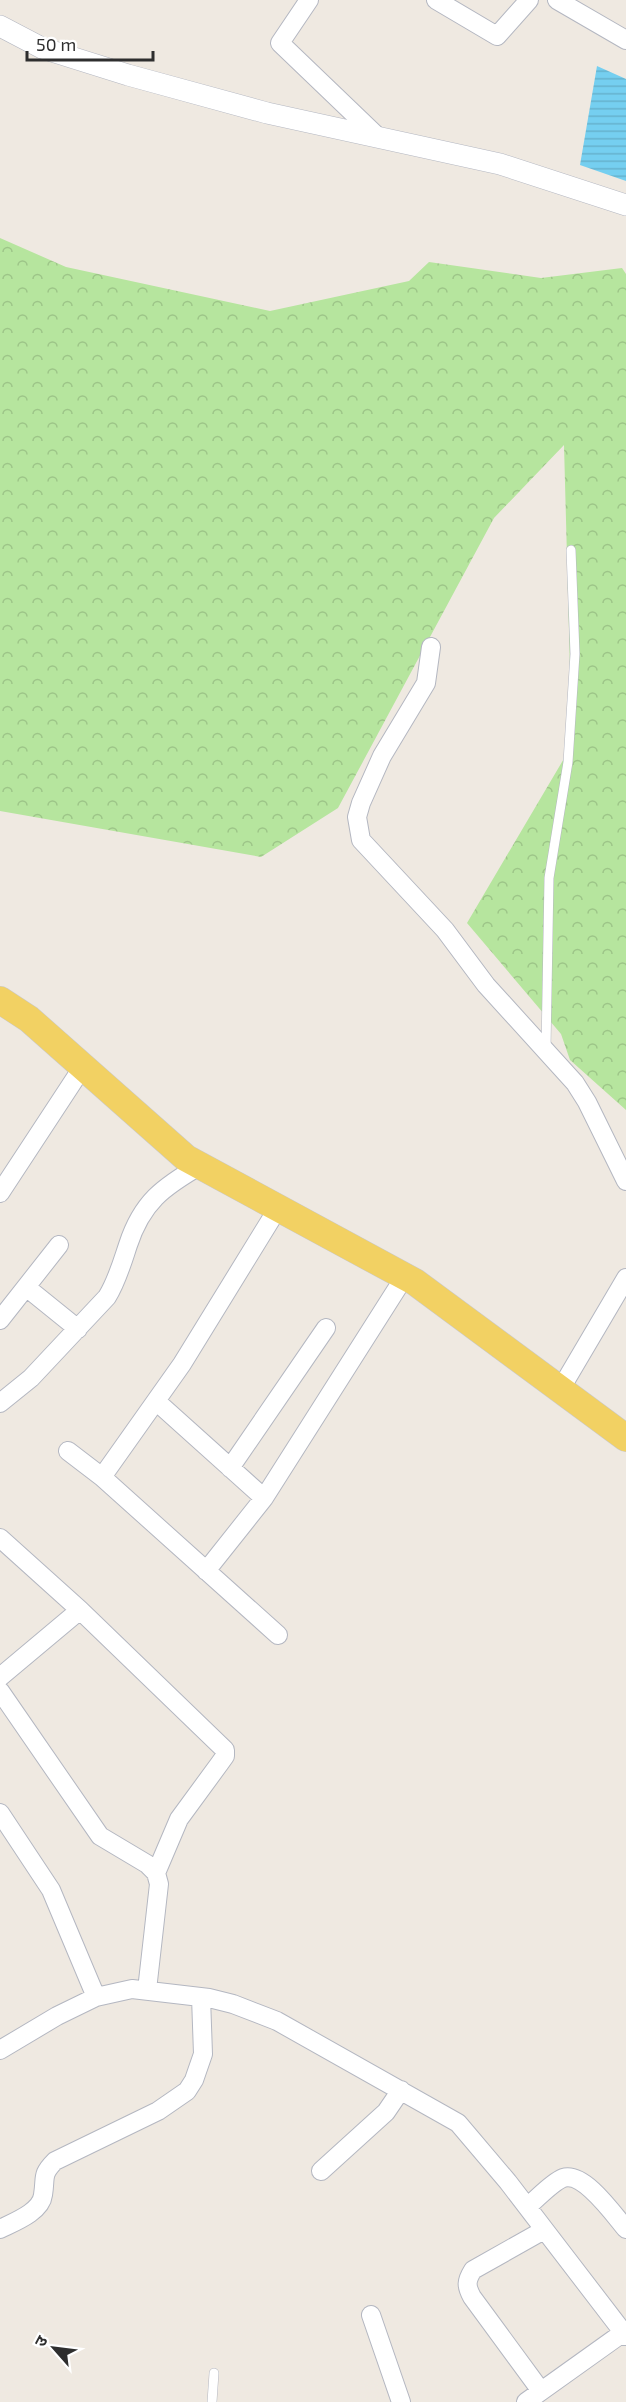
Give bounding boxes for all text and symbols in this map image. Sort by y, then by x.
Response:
scale bar [27,24,153,62]
text: 50 m [36,33,76,55]
north arrow [24,2318,84,2378]
text: उ [30,2332,51,2349]

